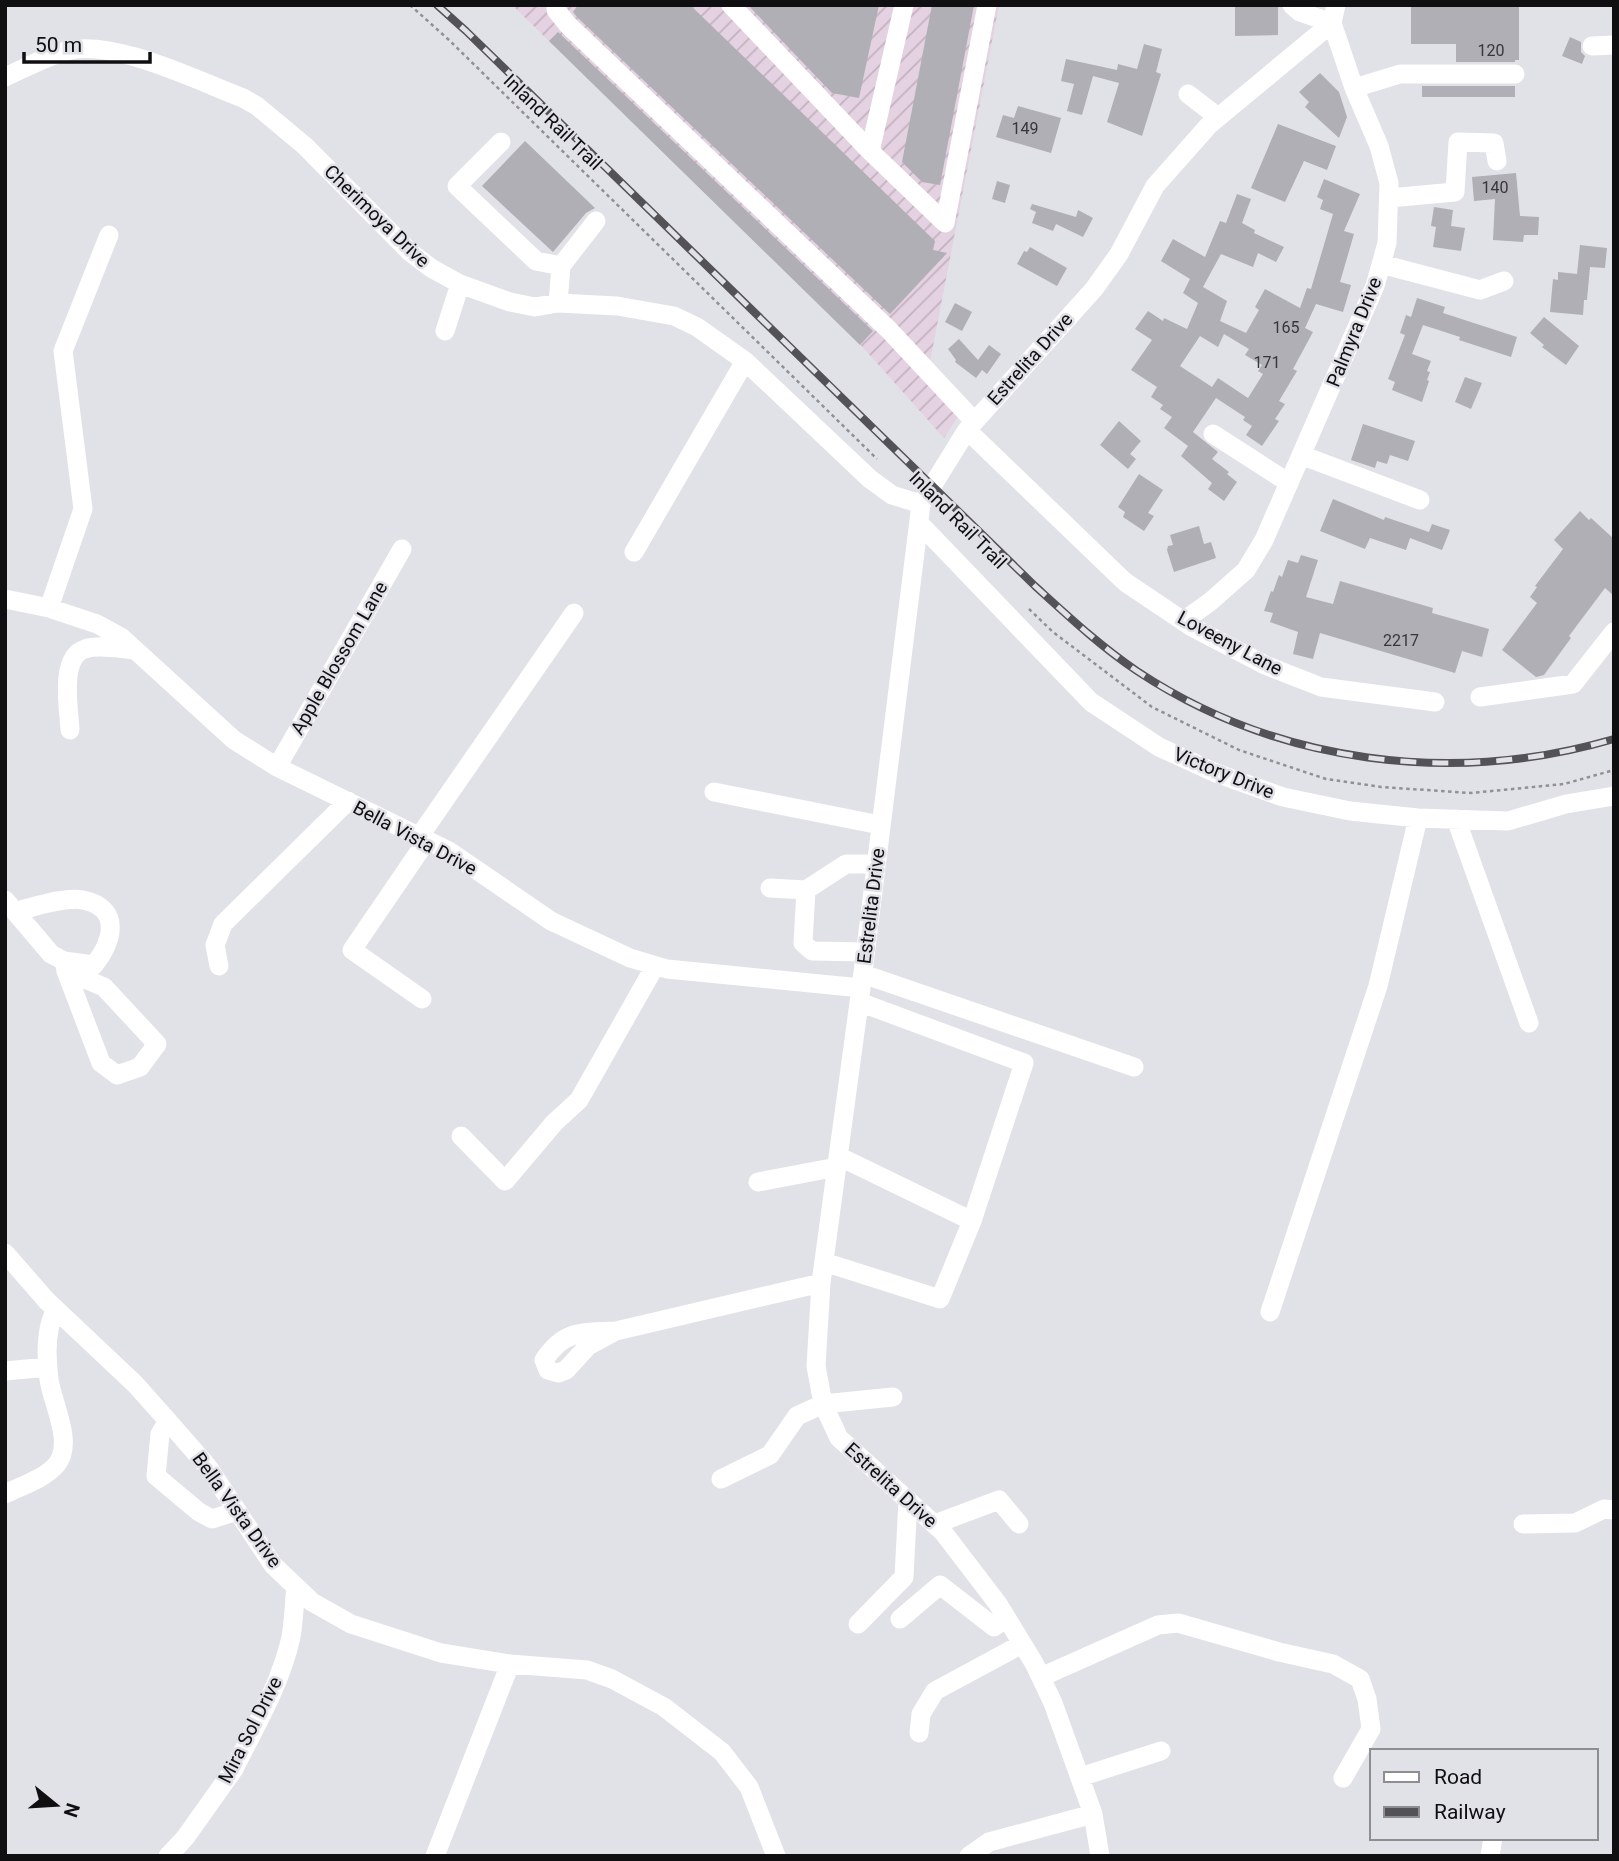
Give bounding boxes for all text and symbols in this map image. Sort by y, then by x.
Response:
scale bar [24,21,150,65]
text: 50 m [35,33,82,57]
house number: 120 [1478,41,1504,60]
street label: Inland Rail Trail [499,69,607,175]
house number: 149 [1012,119,1038,138]
street label: Cherimoya Drive [319,160,435,272]
house number: 140 [1482,178,1508,197]
street label: Palmyra Drive [1322,274,1386,390]
street label: Estrelita Drive [983,308,1077,410]
house number: 165 [1273,318,1299,337]
house number: 171 [1254,353,1280,372]
street label: Inland Rail Trail [904,466,1012,574]
street label: Apple Blossom Lane [286,577,392,739]
street label: Loveeny Lane [1174,606,1286,680]
house number: 2217 [1383,631,1419,650]
street label: Victory Drive [1170,742,1278,804]
street label: Bella Vista Drive [349,796,481,880]
street label: Estrelita Drive [852,847,890,965]
street label: Estrelita Drive [840,1438,942,1532]
street label: Bella Vista Drive [188,1448,286,1572]
street label: Mira Sol Drive [213,1673,287,1787]
legend [1370,1749,1598,1840]
text: Road [1434,1765,1482,1789]
north arrow [21,1770,91,1840]
text: N [59,1800,85,1820]
text: Railway [1434,1800,1506,1824]

